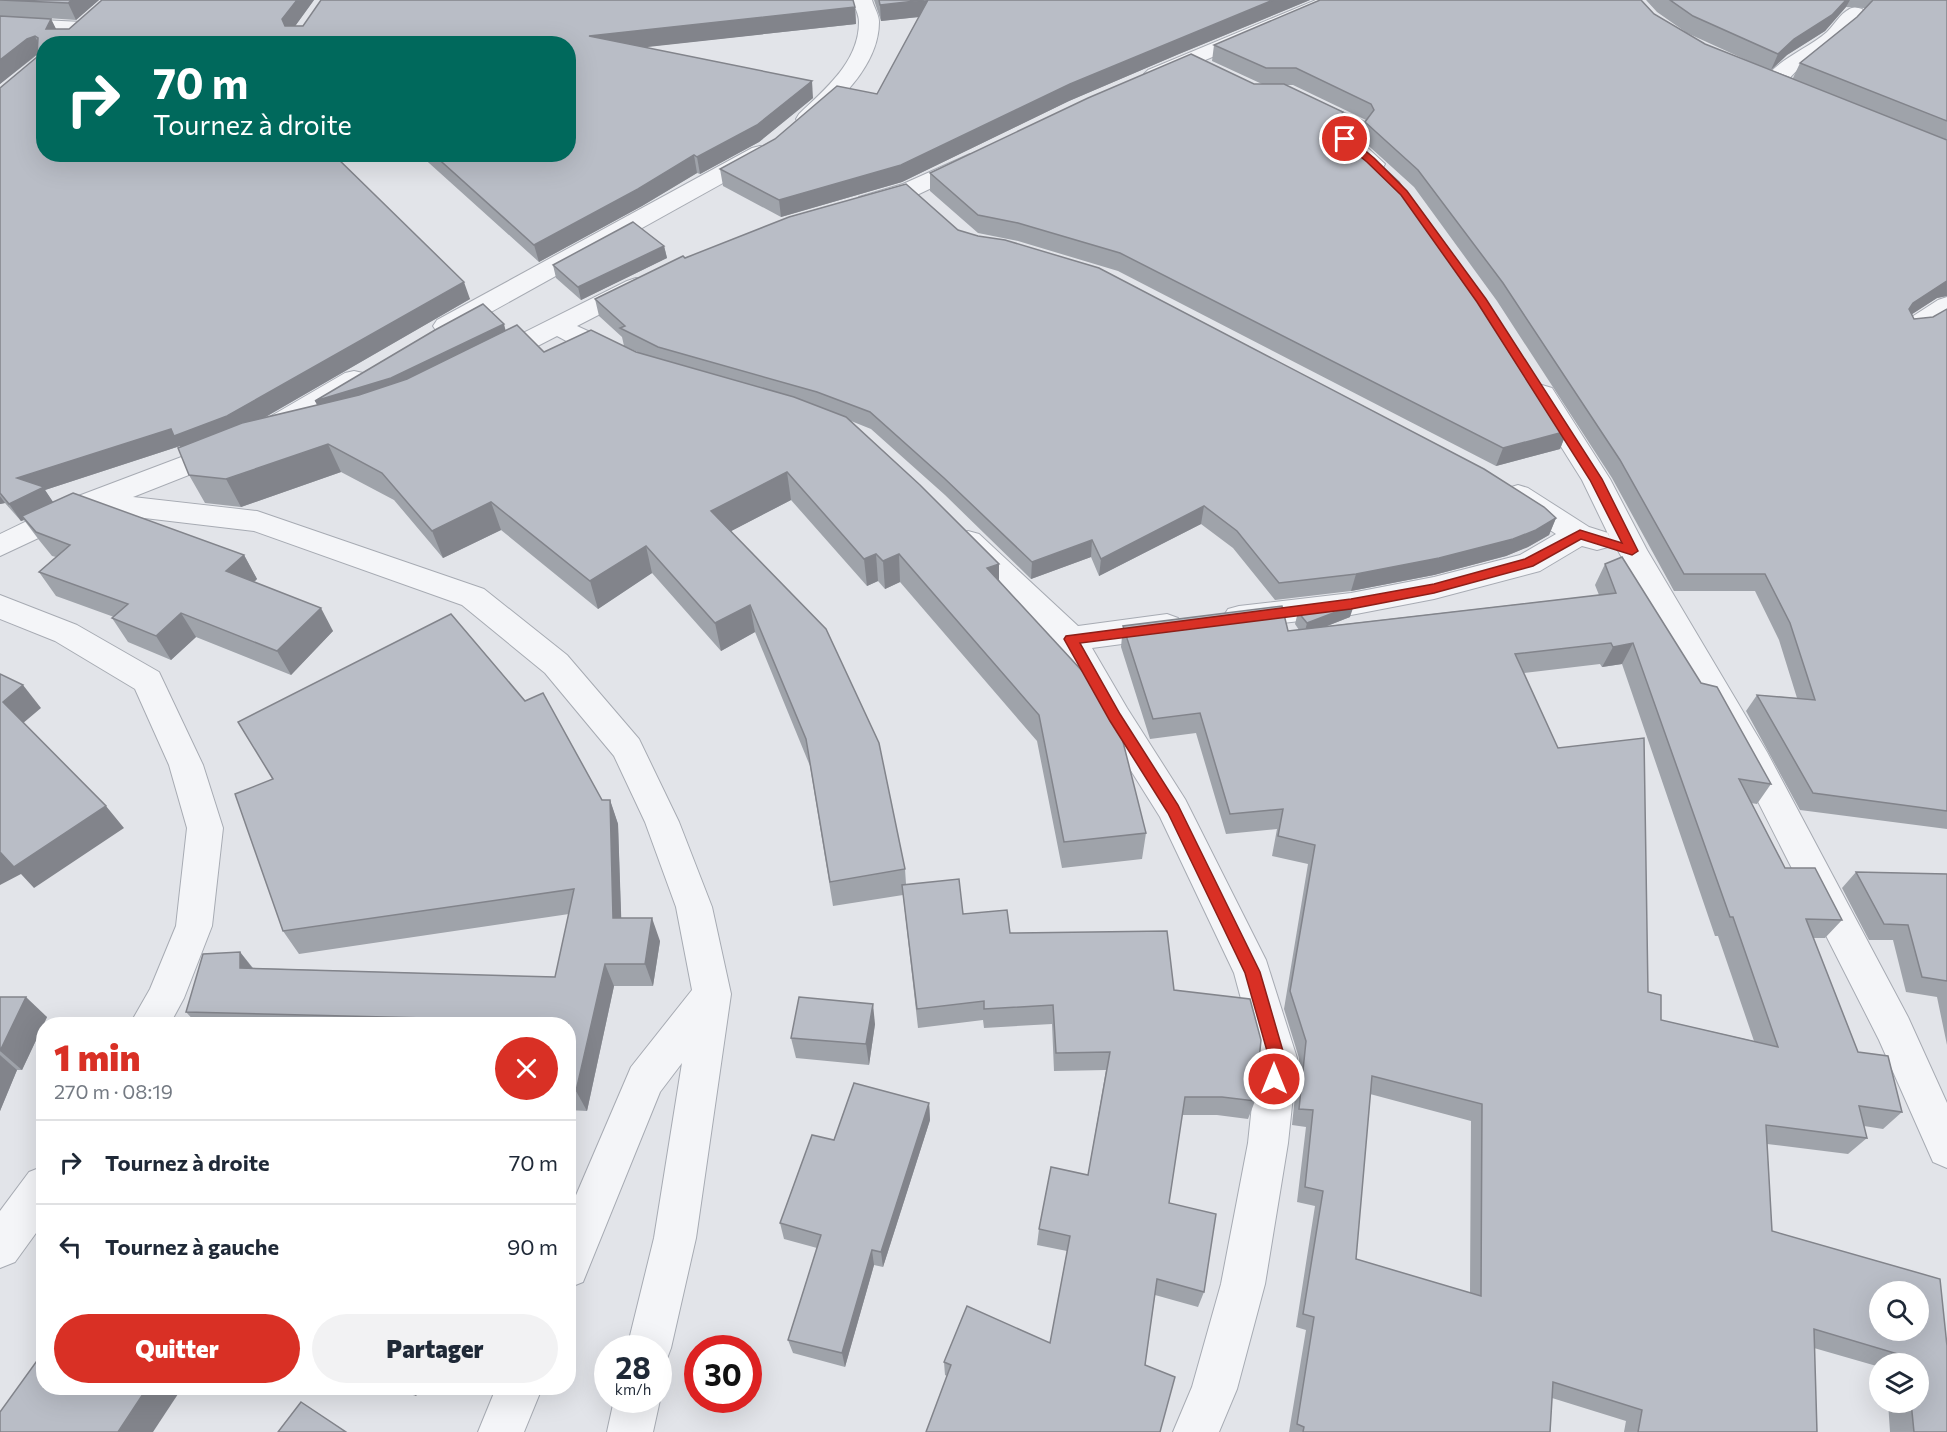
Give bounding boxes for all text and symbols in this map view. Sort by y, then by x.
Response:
text: 70 m [153,56,248,108]
icon: right [54,60,132,138]
text: Tournez à droite [153,108,352,141]
pin [1319,113,1370,164]
icon: arrive [1328,122,1361,155]
text: 1 min [54,1034,140,1078]
button: close [495,1037,558,1100]
position arrow [1242,1047,1306,1111]
text: 270 m · 08:19 [54,1079,173,1103]
icon: right [54,1146,87,1179]
text: Tournez à droite [105,1149,270,1176]
text: 70 m [509,1149,558,1176]
icon: left [54,1230,87,1263]
text: Tournez à gauche [105,1233,279,1260]
text: 90 m [507,1233,558,1260]
map controls [1869,1281,1929,1413]
button: search [1869,1281,1929,1341]
button: Quitter [54,1314,300,1383]
button: Partager [312,1314,558,1383]
speed limit sign: 30 [684,1335,762,1413]
text: 28 [615,1348,651,1385]
button: layers [1869,1353,1929,1413]
text: km/h [615,1380,651,1398]

